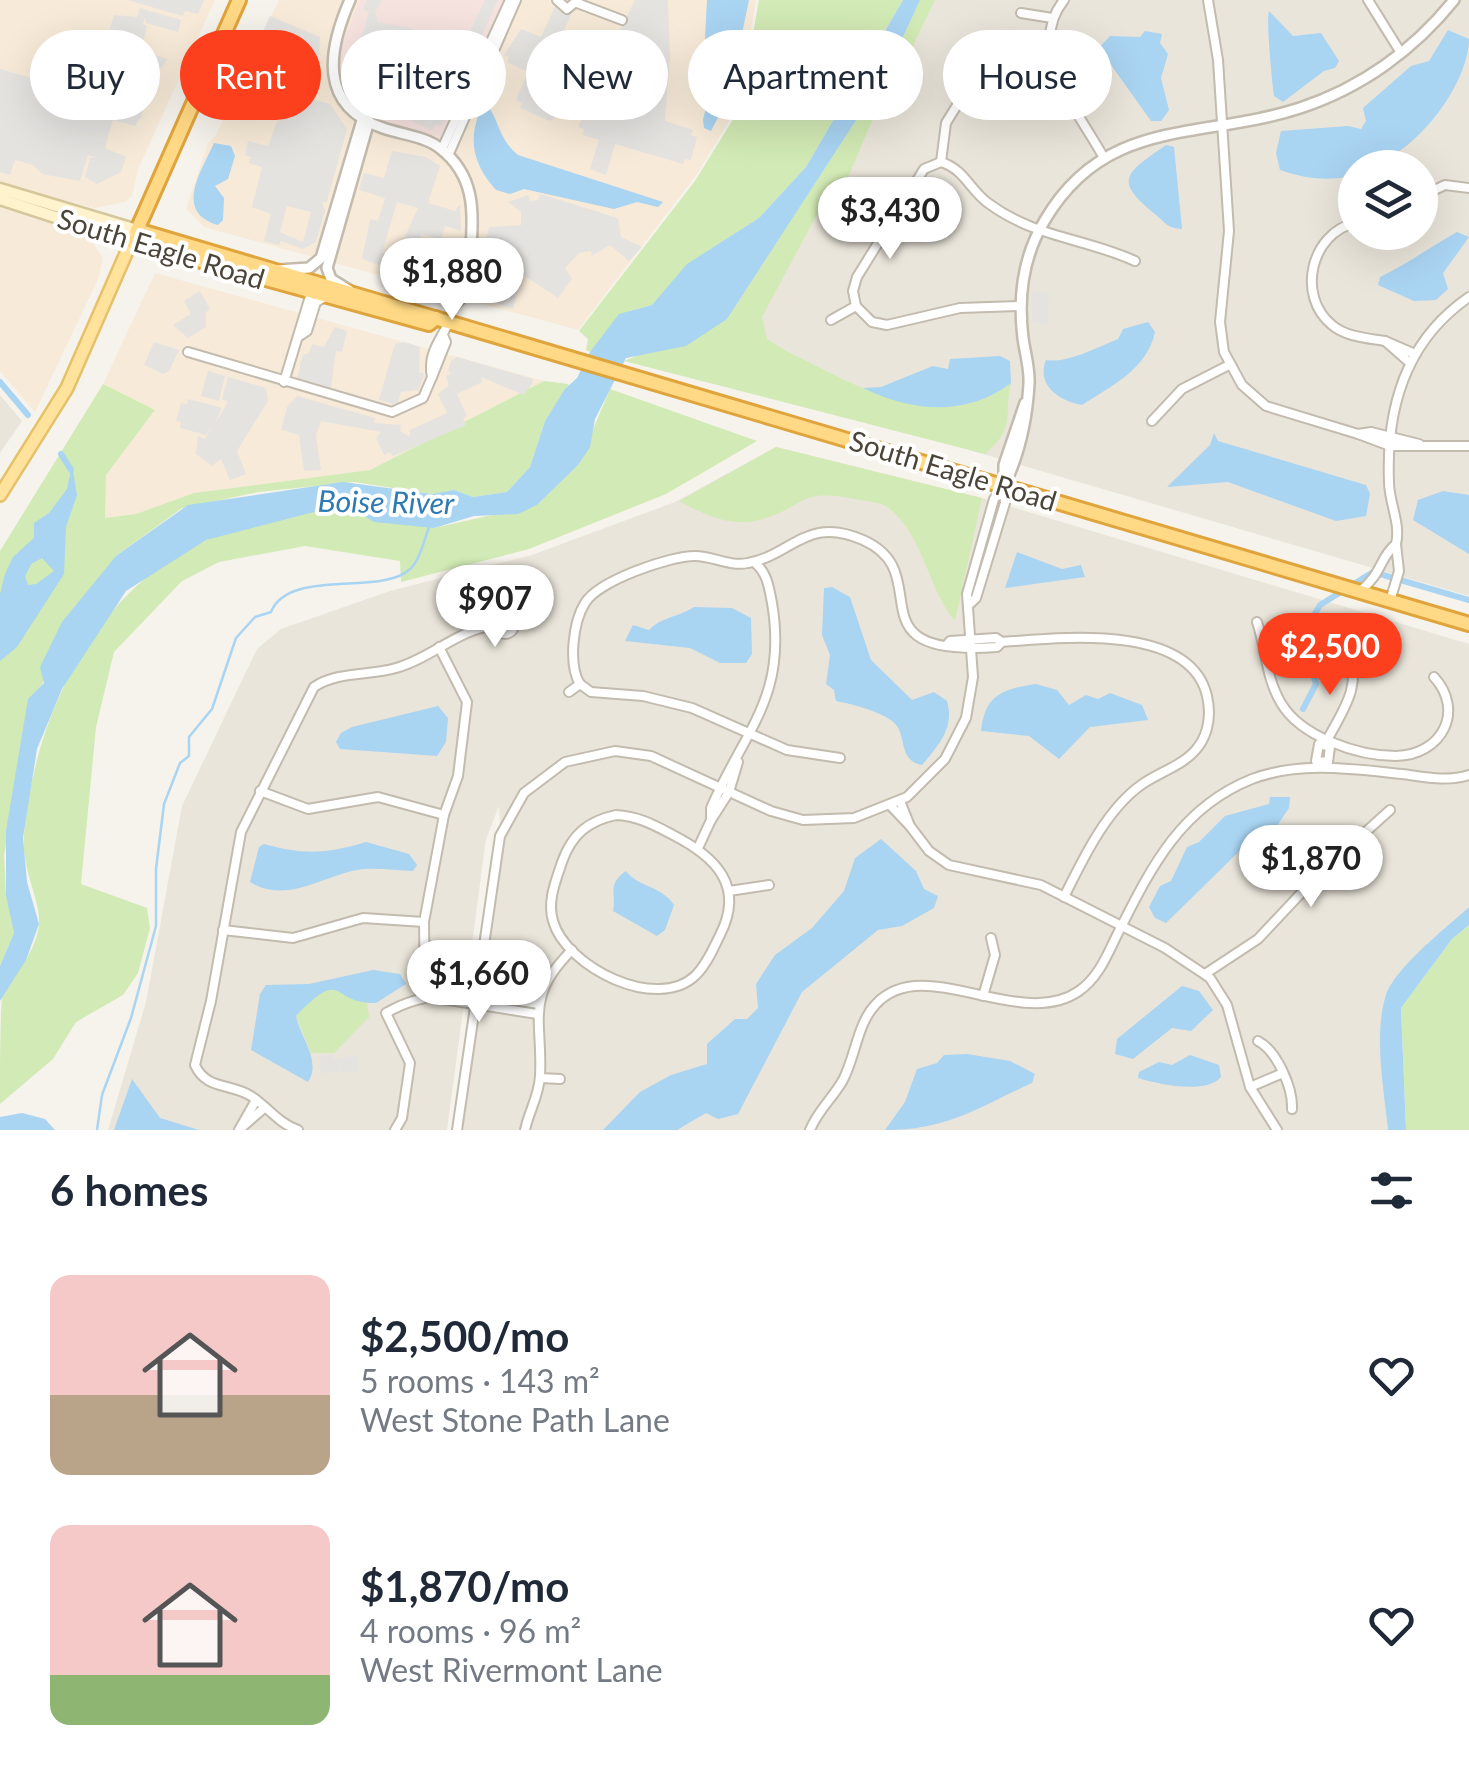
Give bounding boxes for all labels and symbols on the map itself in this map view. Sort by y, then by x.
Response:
pin: $3,430 [809,177,971,262]
street label: South Eagle Road [54,200,269,296]
pin: $1,880 [371,238,533,323]
street label: South Eagle Road [846,422,1061,518]
water label: Boise River [317,482,455,520]
pin: $907 [436,565,554,650]
pin: $2,500 [1249,613,1411,698]
pin: $1,870 [1230,825,1392,910]
pin: $1,660 [398,940,560,1025]

